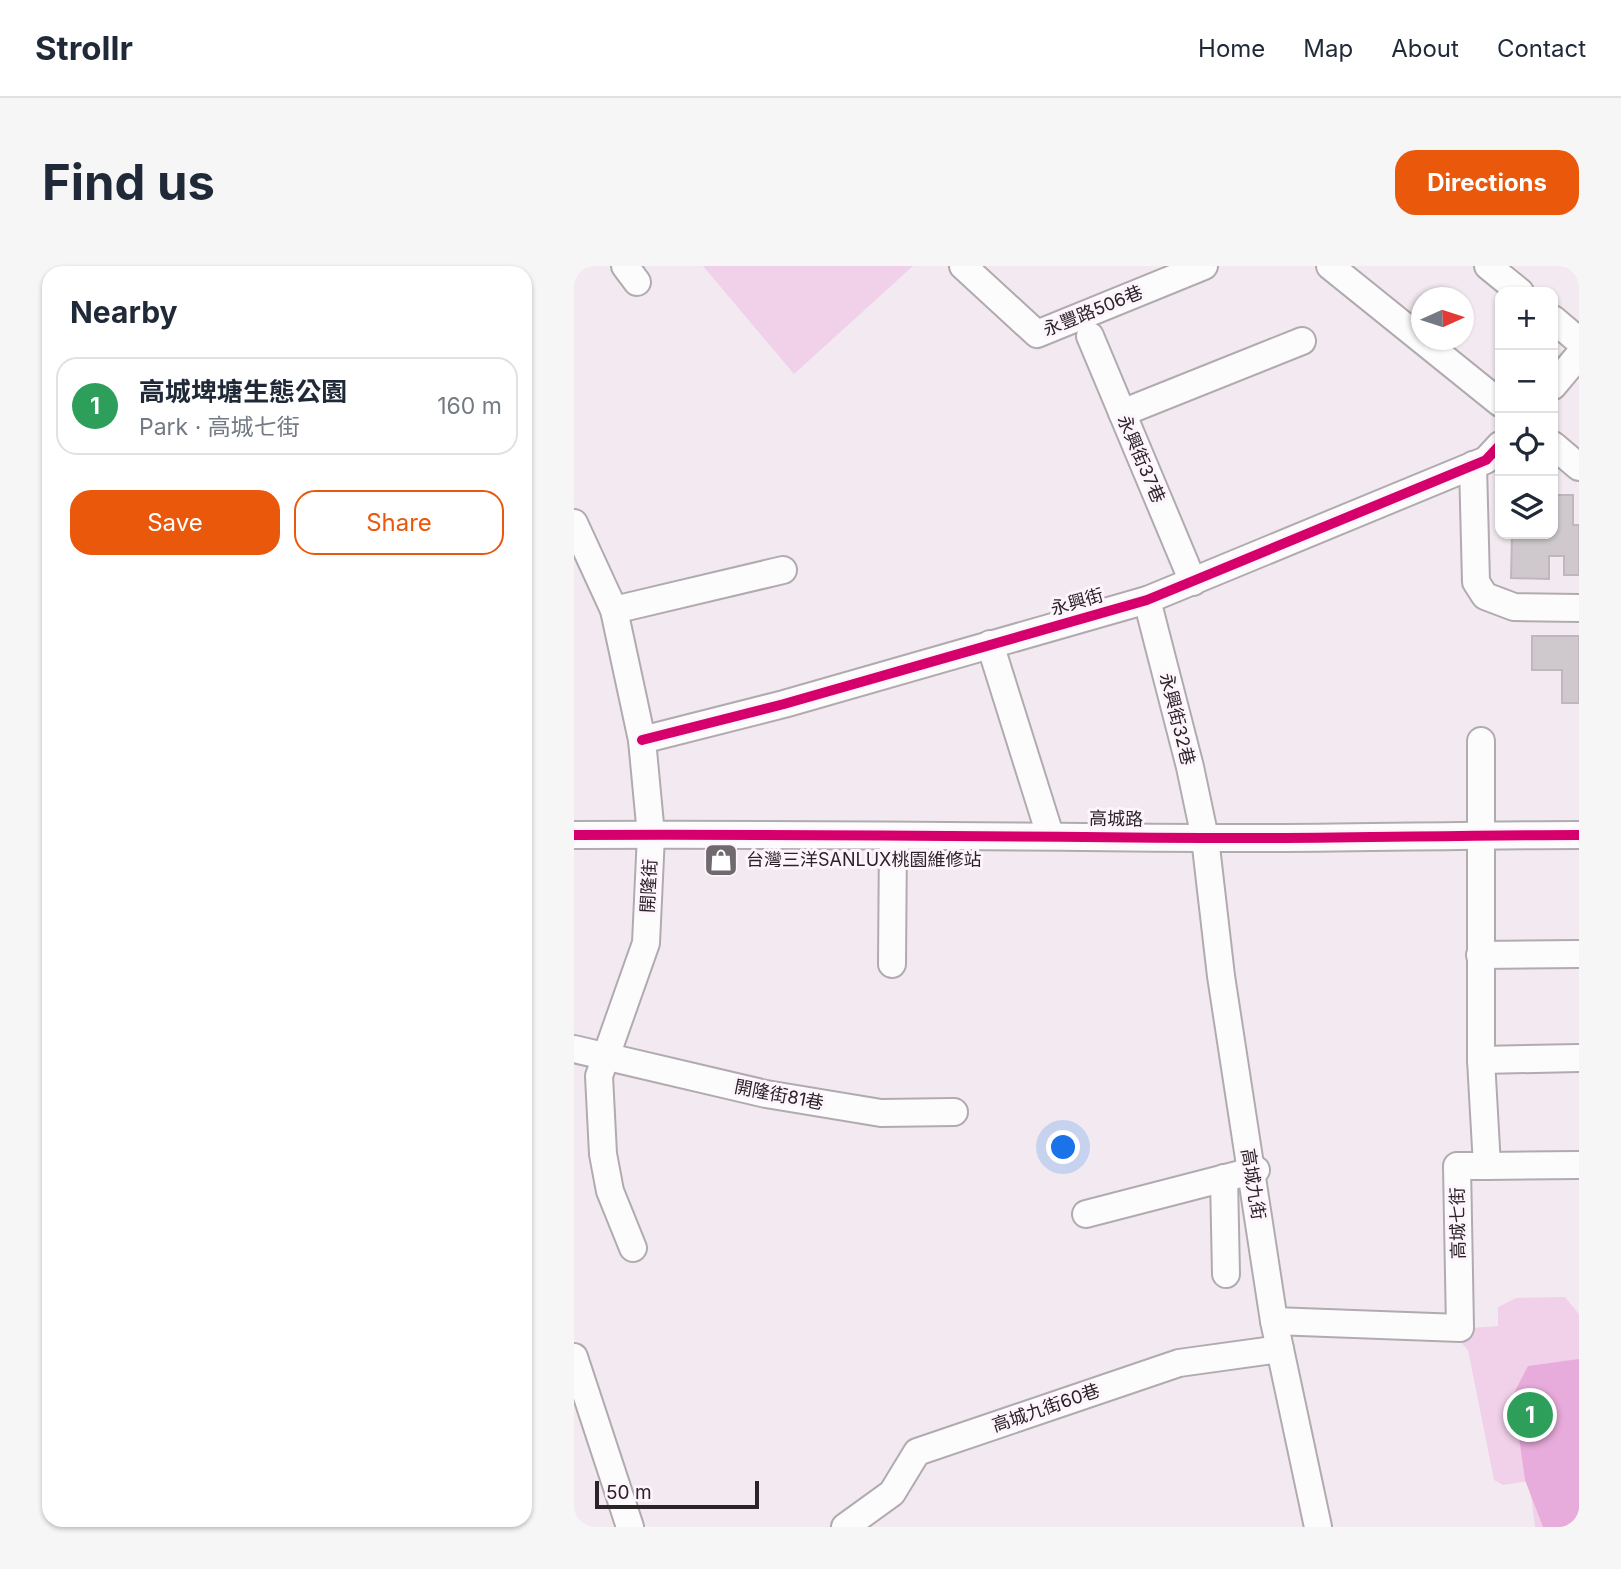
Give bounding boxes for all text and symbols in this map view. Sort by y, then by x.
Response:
text: Strollr [35,28,133,68]
text: Home [1198,34,1265,63]
text: Map [1303,34,1353,63]
text: About [1391,34,1459,63]
text: Contact [1497,34,1586,63]
button: Directions [1395,150,1579,215]
text: Find us [42,153,215,212]
street label: 永豐路506巷 [1040,281,1146,340]
north arrow [1411,287,1474,350]
map controls [1495,287,1558,539]
button: + [1495,287,1558,350]
text: Nearby [70,294,178,330]
button: − [1495,350,1558,413]
text: 高城埤塘生態公園 [139,376,347,407]
text: 1 [90,392,100,420]
text: 160 m [437,392,502,420]
street label: 永興街37巷 [1114,412,1169,506]
text: Park · 高城七街 [139,413,300,441]
button: locate [1495,413,1558,476]
button: layers [1495,476,1558,539]
button: Save [70,490,280,555]
button: Share [294,490,504,555]
street label: 永興街 [1048,584,1106,619]
street label: 永興街32巷 [1156,671,1199,767]
street label: 高城路 [1089,808,1143,829]
shop icon: 台灣三洋SANLUX桃園維修站 [702,841,740,879]
place label: 台灣三洋SANLUX桃園維修站 [746,849,981,870]
street label: 開隆街 [637,858,660,913]
street label: 開隆街81巷 [733,1076,826,1113]
your location [1046,1130,1080,1164]
street label: 高城九街 [1237,1147,1269,1221]
street label: 高城七街 [1446,1187,1469,1259]
street label: 高城九街60巷 [989,1379,1102,1436]
pin: 1 [1507,1389,1553,1441]
scale bar [595,1478,760,1510]
text: 50 m [606,1481,652,1504]

